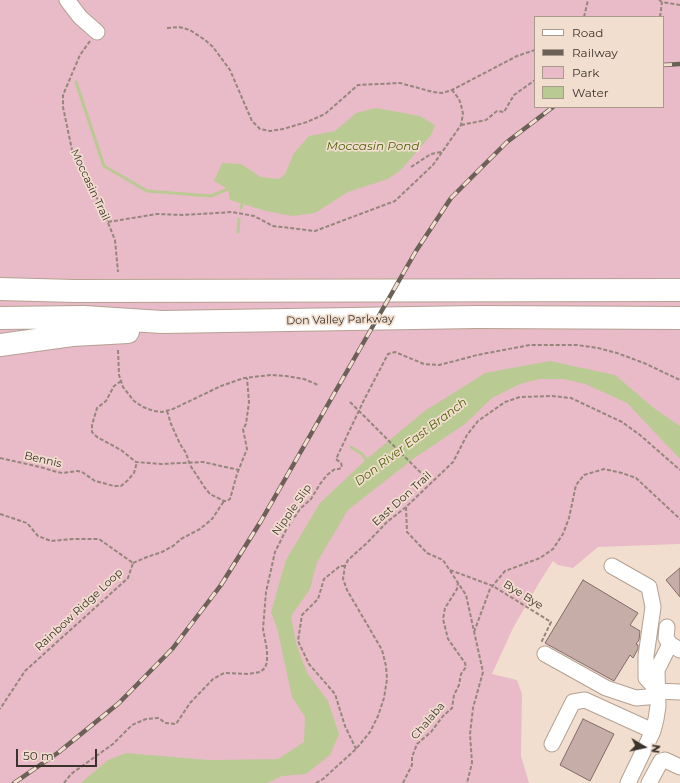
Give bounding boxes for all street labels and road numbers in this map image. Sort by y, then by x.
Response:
street label: Moccasin Trail [68,147,112,223]
street label: Don Valley Parkway [286,312,394,328]
street label: Bennis [23,449,63,471]
street label: East Don Trail [370,469,434,529]
street label: Nipple Slip [270,482,314,538]
street label: Rainbow Ridge Loop [33,566,125,654]
street label: Bye Bye [501,578,545,612]
street label: Chalaba [408,700,448,742]

